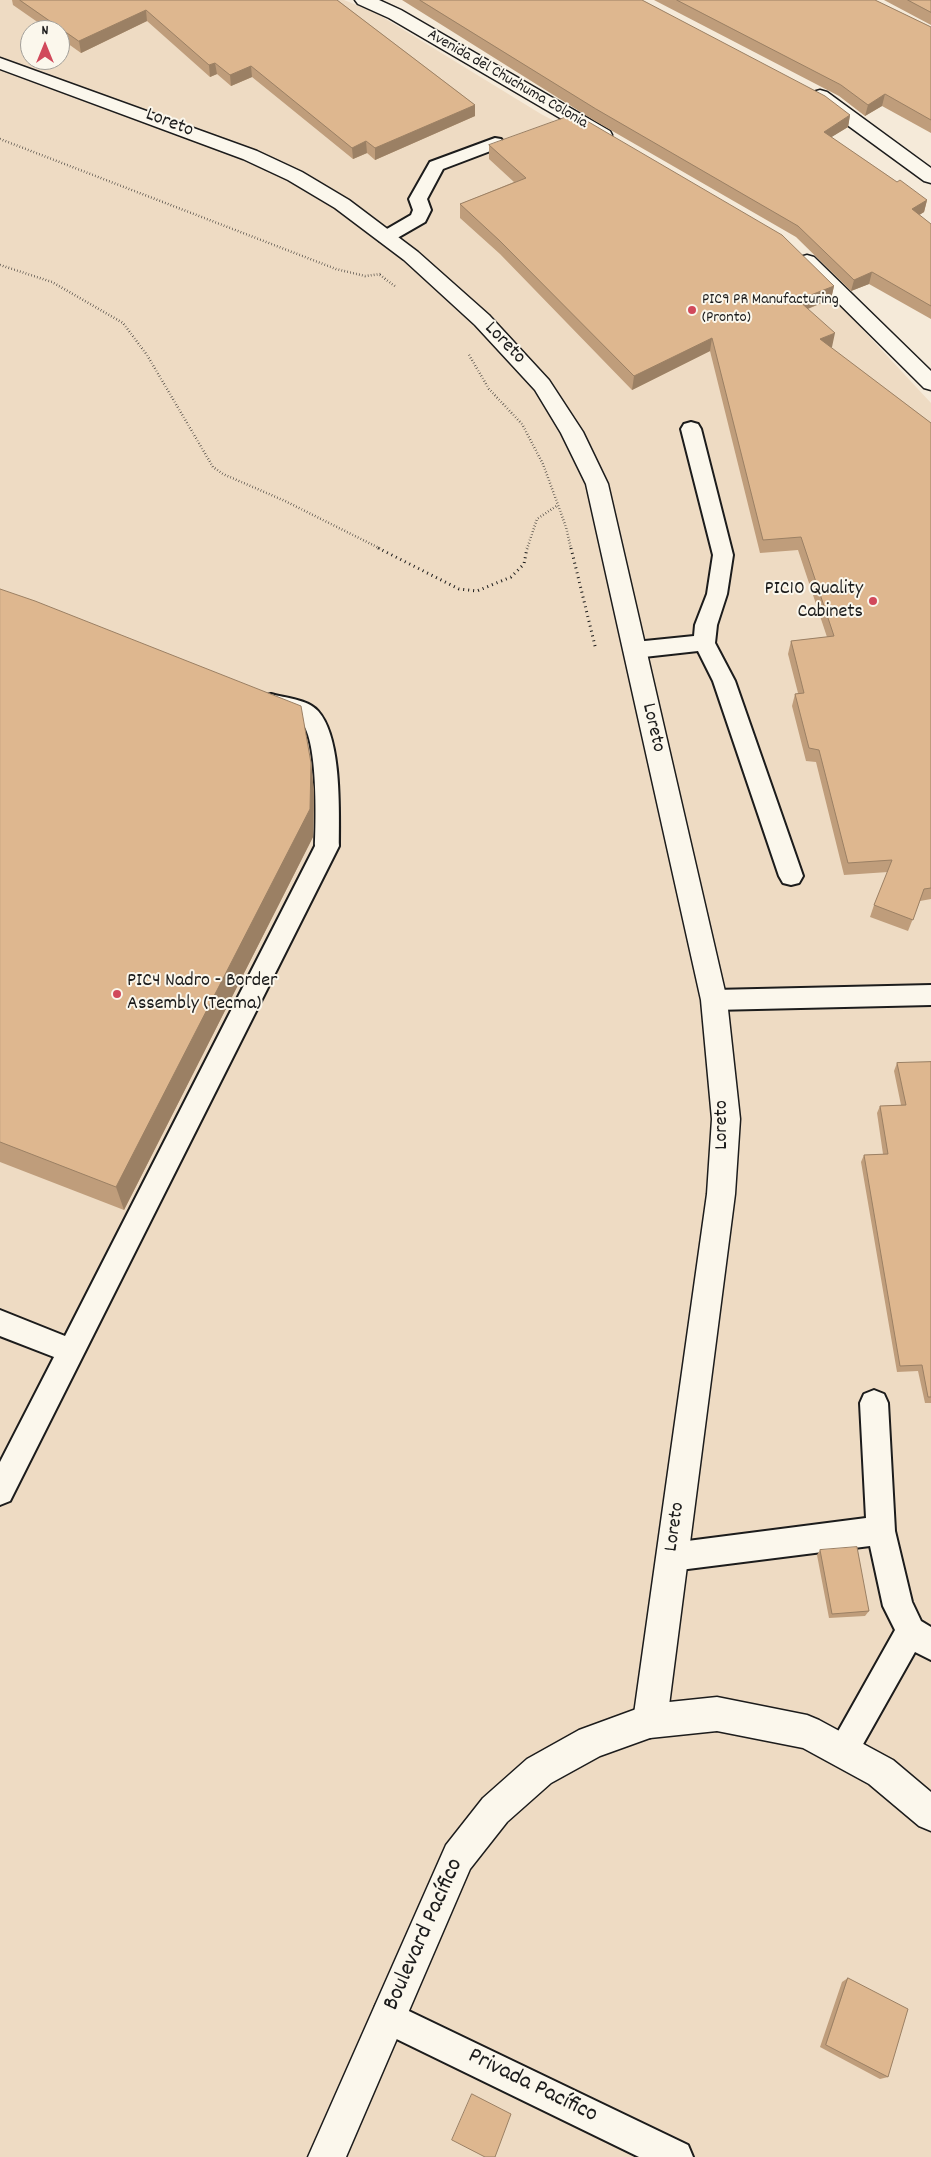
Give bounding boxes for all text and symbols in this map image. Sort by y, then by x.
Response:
north arrow [20,20,70,70]
text: N [42,21,48,41]
street label: Avenida del Chuchuma Colonia [423,26,591,134]
street label: Loreto [142,104,196,144]
place label: PIC9 PR Manufacturing (Pronto) [702,291,839,329]
marker: PIC9 PR Manufacturing (Pronto) [686,304,698,316]
street label: Loreto [478,318,530,370]
place label: PIC10 Quality Cabinets [764,578,863,625]
marker: PIC10 Quality Cabinets [867,595,879,607]
street label: Loreto [635,701,669,755]
place label: PIC4 Nadro - Border Assembly (Tecma) [127,970,277,1017]
marker: PIC4 Nadro - Border Assembly (Tecma) [111,988,123,1000]
street label: Loreto [711,1100,735,1150]
street label: Loreto [661,1501,691,1553]
street label: Boulevard Pacífico [379,1855,471,2015]
street label: Privada Pacífico [462,2043,602,2131]

